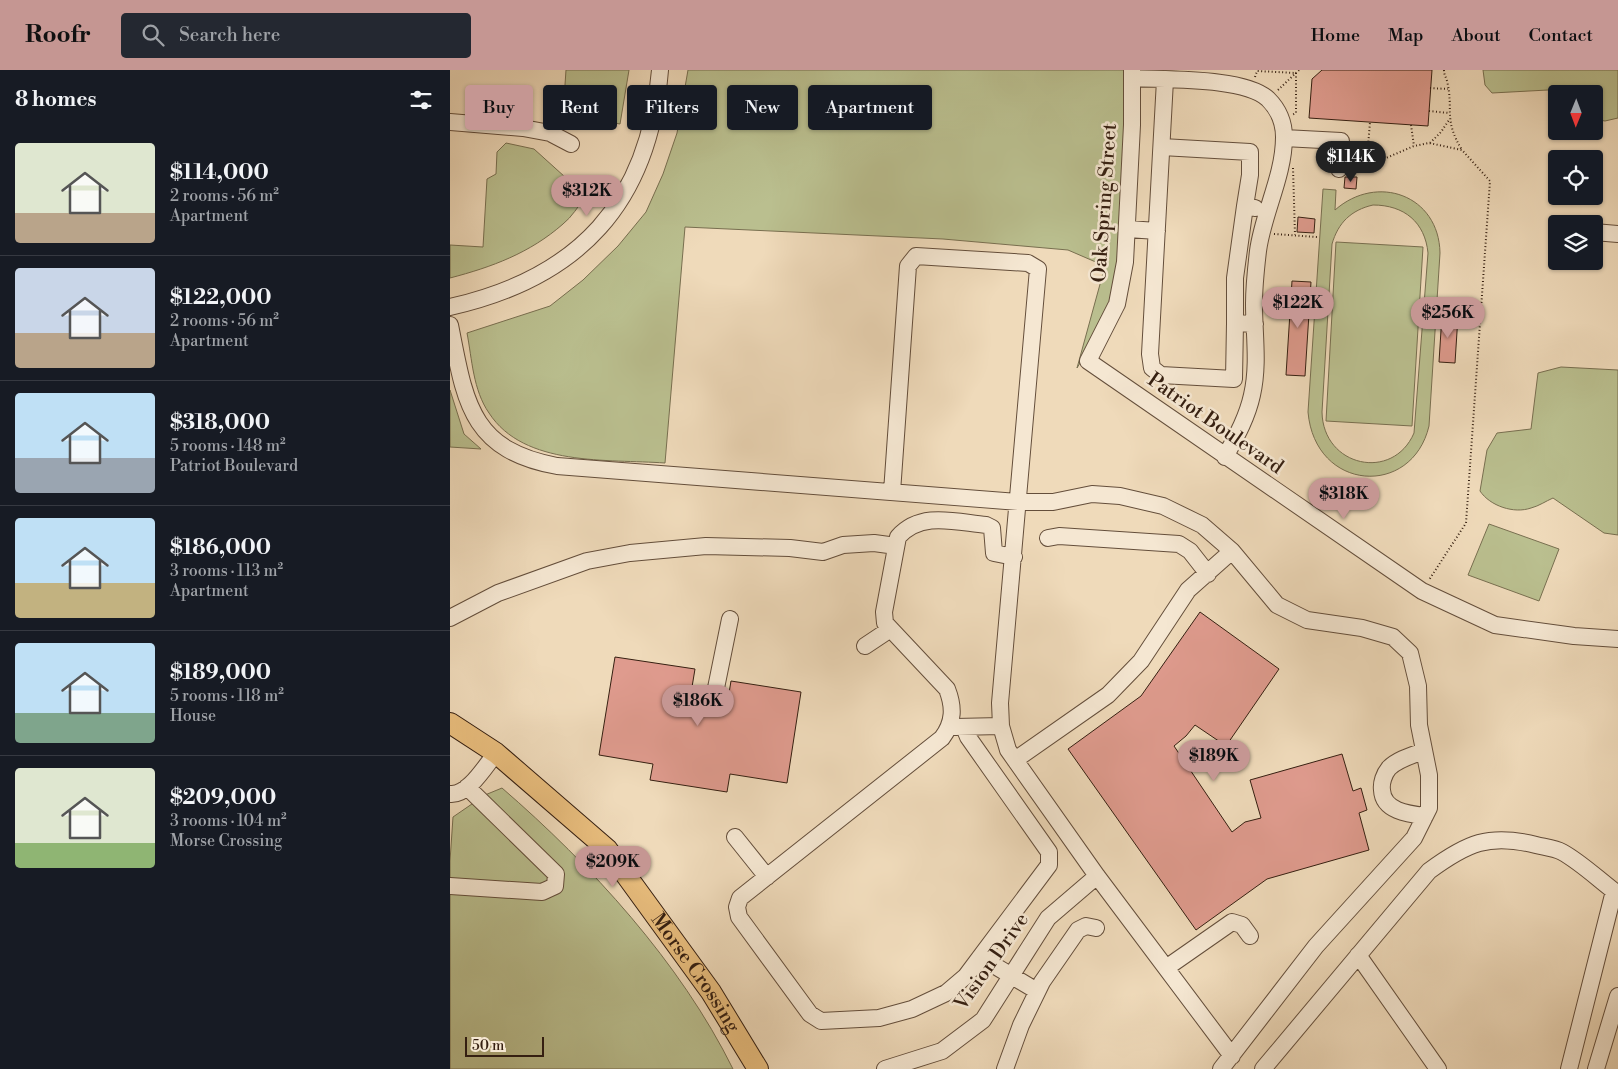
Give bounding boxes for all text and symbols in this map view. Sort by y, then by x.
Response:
search box [121,13,471,58]
text: Roofr [25,20,91,50]
icon: search [139,21,167,49]
text: Search here [179,23,280,47]
text: Home [1311,24,1360,47]
text: Map [1388,24,1424,47]
text: About [1452,24,1501,47]
text: Contact [1529,24,1593,47]
chip: Buy [465,85,533,130]
chip: Rent [543,85,617,130]
chip: Filters [627,85,717,130]
chip: New [727,85,798,130]
chip: Apartment [808,85,932,130]
north arrow [1548,85,1602,140]
map controls [1548,85,1603,270]
icon: filters [407,86,435,114]
text: 8 homes [15,87,97,113]
street label: Oak Spring Street [1087,122,1123,284]
pin: $114K [1316,140,1386,183]
text: $114K [1327,147,1375,167]
button: locate [1548,150,1603,205]
text: $114,000 [170,160,269,186]
icon: home [55,163,115,223]
pin: $312K [552,174,622,217]
text: $312K [562,181,612,201]
text: 2 rooms · 56 m² [170,186,279,206]
text: Apartment [170,206,249,226]
button: layers [1548,215,1603,270]
text: $122,000 [170,285,272,311]
pin: $122K [1263,286,1333,329]
icon: home [55,288,115,348]
text: $122K [1273,293,1323,313]
pin: $256K [1413,296,1483,339]
text: $256K [1422,303,1474,323]
text: 2 rooms · 56 m² [170,311,279,331]
text: Apartment [170,331,249,351]
street label: Patriot Boulevard [1142,368,1288,481]
text: $318,000 [170,410,270,436]
icon: home [55,413,115,473]
text: 5 rooms · 148 m² [170,436,286,456]
text: Patriot Boulevard [170,456,298,476]
pin: $318K [1309,478,1379,520]
text: $318K [1319,484,1369,504]
text: $186,000 [170,535,271,561]
icon: home [55,538,115,598]
text: 3 rooms · 113 m² [170,561,283,581]
text: Apartment [170,581,249,601]
text: $189,000 [170,660,271,686]
icon: home [55,663,115,723]
pin: $186K [663,684,733,727]
text: 5 rooms · 118 m² [170,686,284,706]
text: $186K [673,691,723,711]
text: House [170,706,216,726]
pin: $189K [1179,740,1249,782]
text: $189K [1189,746,1239,766]
text: $209,000 [170,785,276,811]
icon: home [55,788,115,848]
text: 3 rooms · 104 m² [170,811,287,831]
text: Morse Crossing [170,831,282,851]
pin: $209K [578,846,648,888]
text: $209K [586,852,640,872]
street label: Morse Crossing [645,908,746,1038]
street label: Vision Drive [949,908,1035,1016]
scale bar [465,1034,544,1057]
text: 50 m [472,1037,504,1055]

